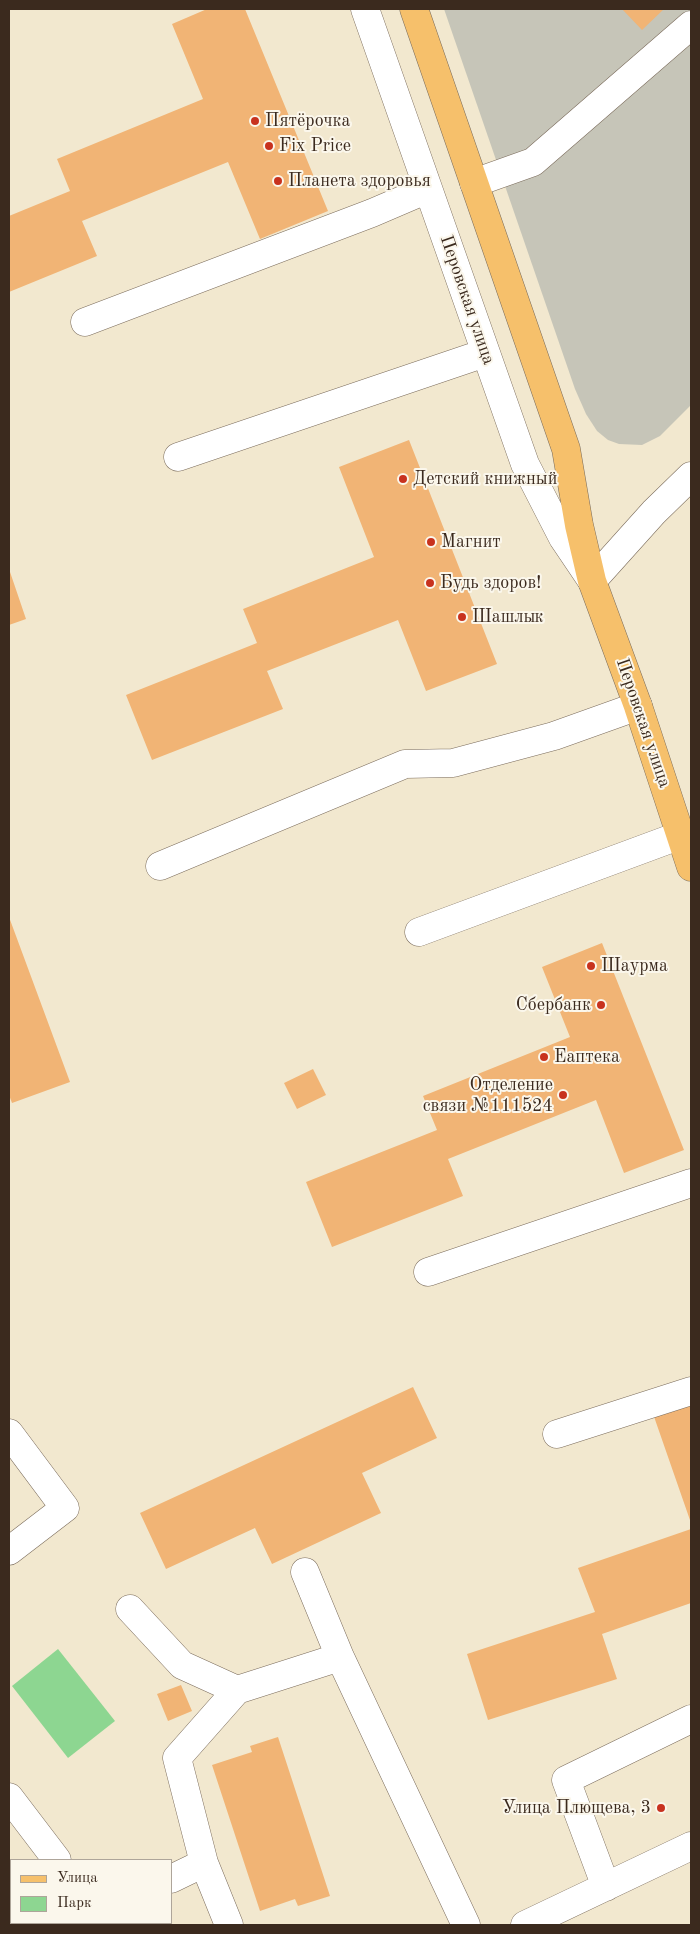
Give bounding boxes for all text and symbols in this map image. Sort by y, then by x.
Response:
place label: Пятёрочка [265,110,350,132]
marker: Пятёрочка [249,115,261,127]
place label: Fix Price [279,135,351,157]
marker: Fix Price [263,140,275,152]
place label: Планета здоровья [288,170,431,192]
marker: Планета здоровья [272,175,284,187]
street label: Перовская улица [435,232,499,368]
place label: Детский книжный [413,468,557,490]
marker: Детский книжный [397,473,409,485]
place label: Магнит [441,531,501,553]
marker: Магнит [425,536,437,548]
place label: Будь здоров! [440,572,541,594]
marker: Будь здоров! [424,577,436,589]
place label: Шашлык [472,606,543,628]
marker: Шашлык [456,611,468,623]
street label: Перовская улица [611,655,675,791]
place label: Шаурма [601,955,668,977]
marker: Шаурма [585,960,597,972]
place label: Сбербанк [516,994,591,1016]
marker: Сбербанк [595,999,607,1011]
place label: Еаптека [554,1046,620,1068]
marker: Еаптека [538,1051,550,1063]
place label: Отделение связи №111524 [423,1074,553,1116]
marker: Отделение связи №111524 [557,1089,569,1101]
place label: Улица Плющева, 3 [502,1797,651,1819]
marker: Улица Плющева, 3 [655,1802,667,1814]
legend [10,1859,172,1924]
text: Улица [57,1871,98,1886]
text: Парк [57,1896,92,1911]

